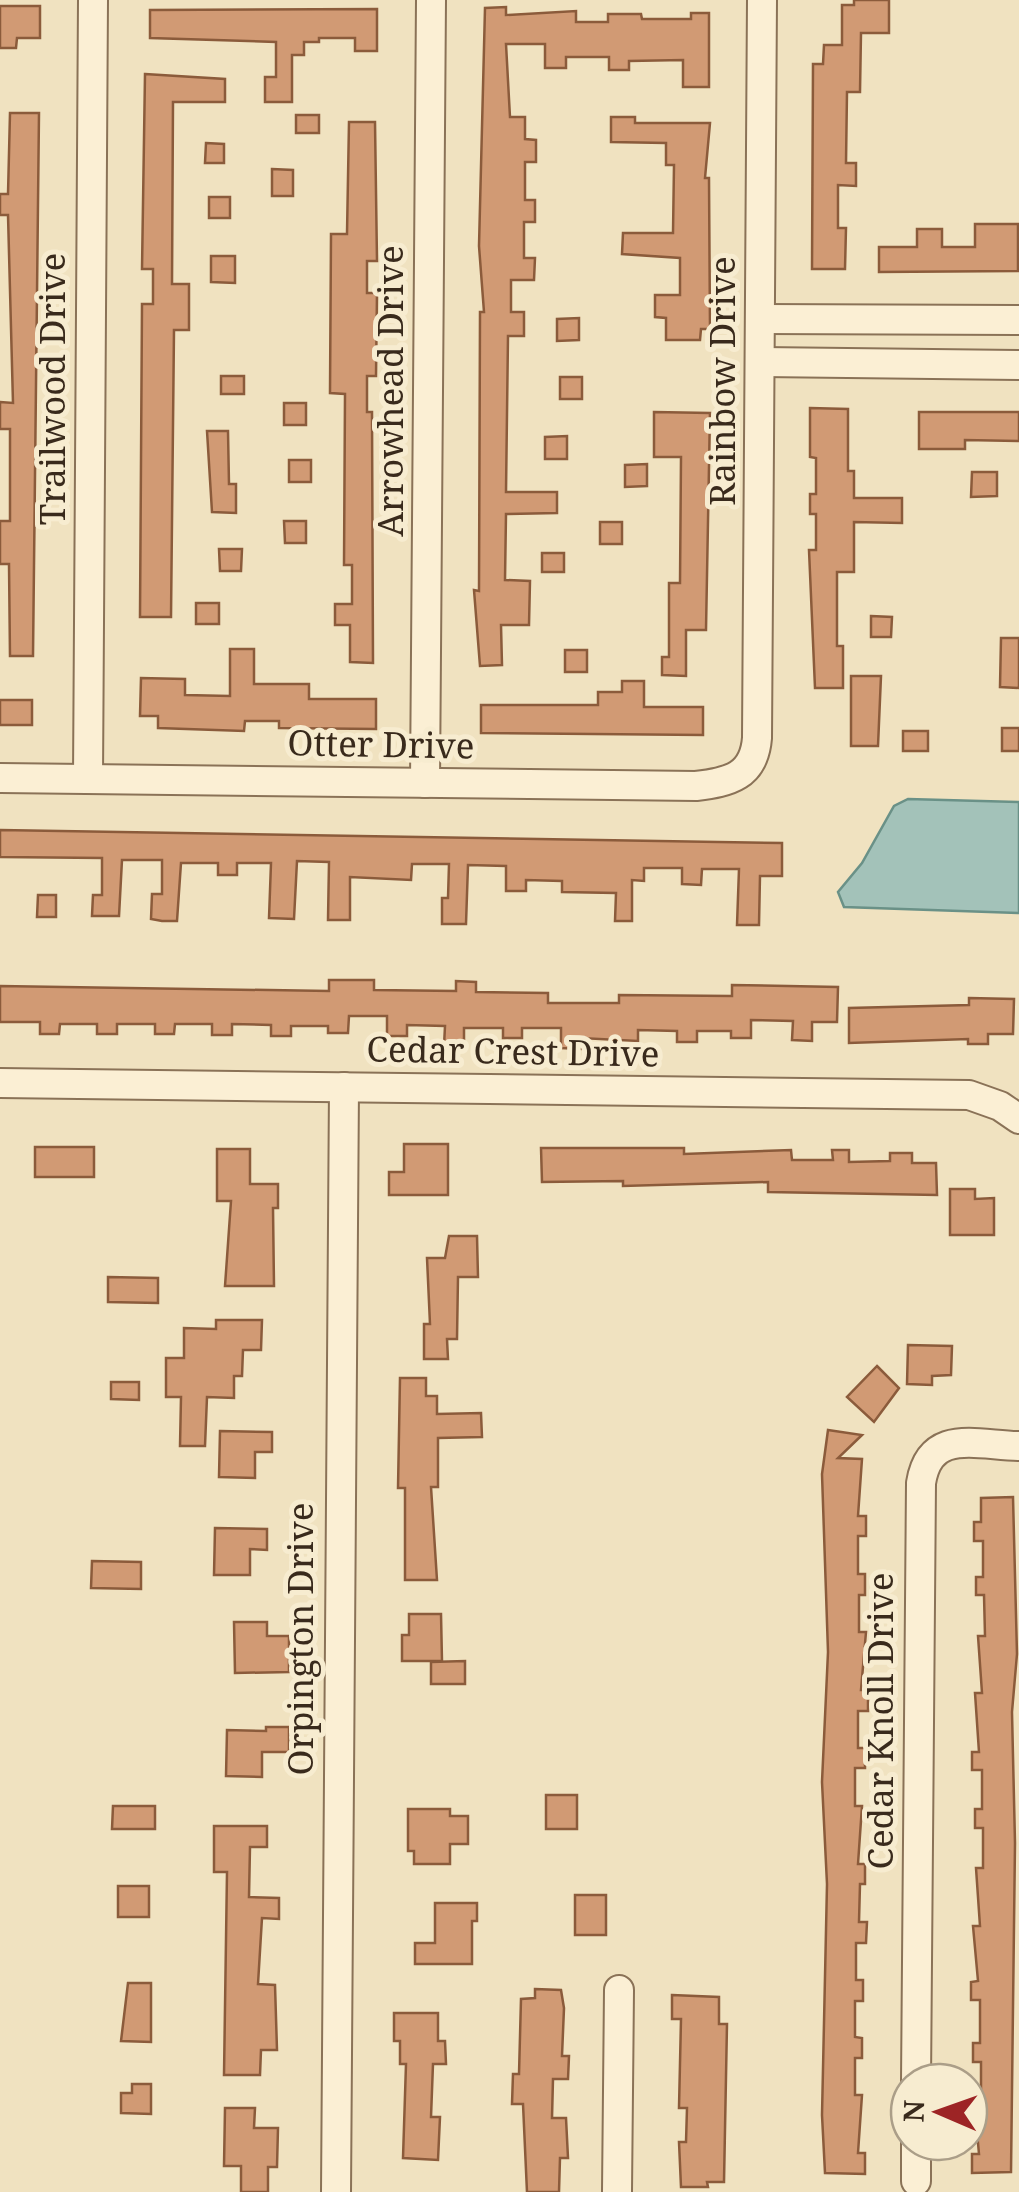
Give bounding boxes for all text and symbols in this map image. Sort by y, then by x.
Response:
street label: Arrowhead Drive [366,245,413,537]
street label: Trailwood Drive [28,253,75,525]
street label: Rainbow Drive [698,256,745,506]
street label: Otter Drive [287,718,475,769]
street label: Cedar Crest Drive [366,1024,660,1077]
street label: Orpington Drive [276,1503,323,1775]
street label: Cedar Knoll Drive [856,1572,903,1870]
north arrow [889,2062,989,2162]
text: N [894,2099,932,2123]

